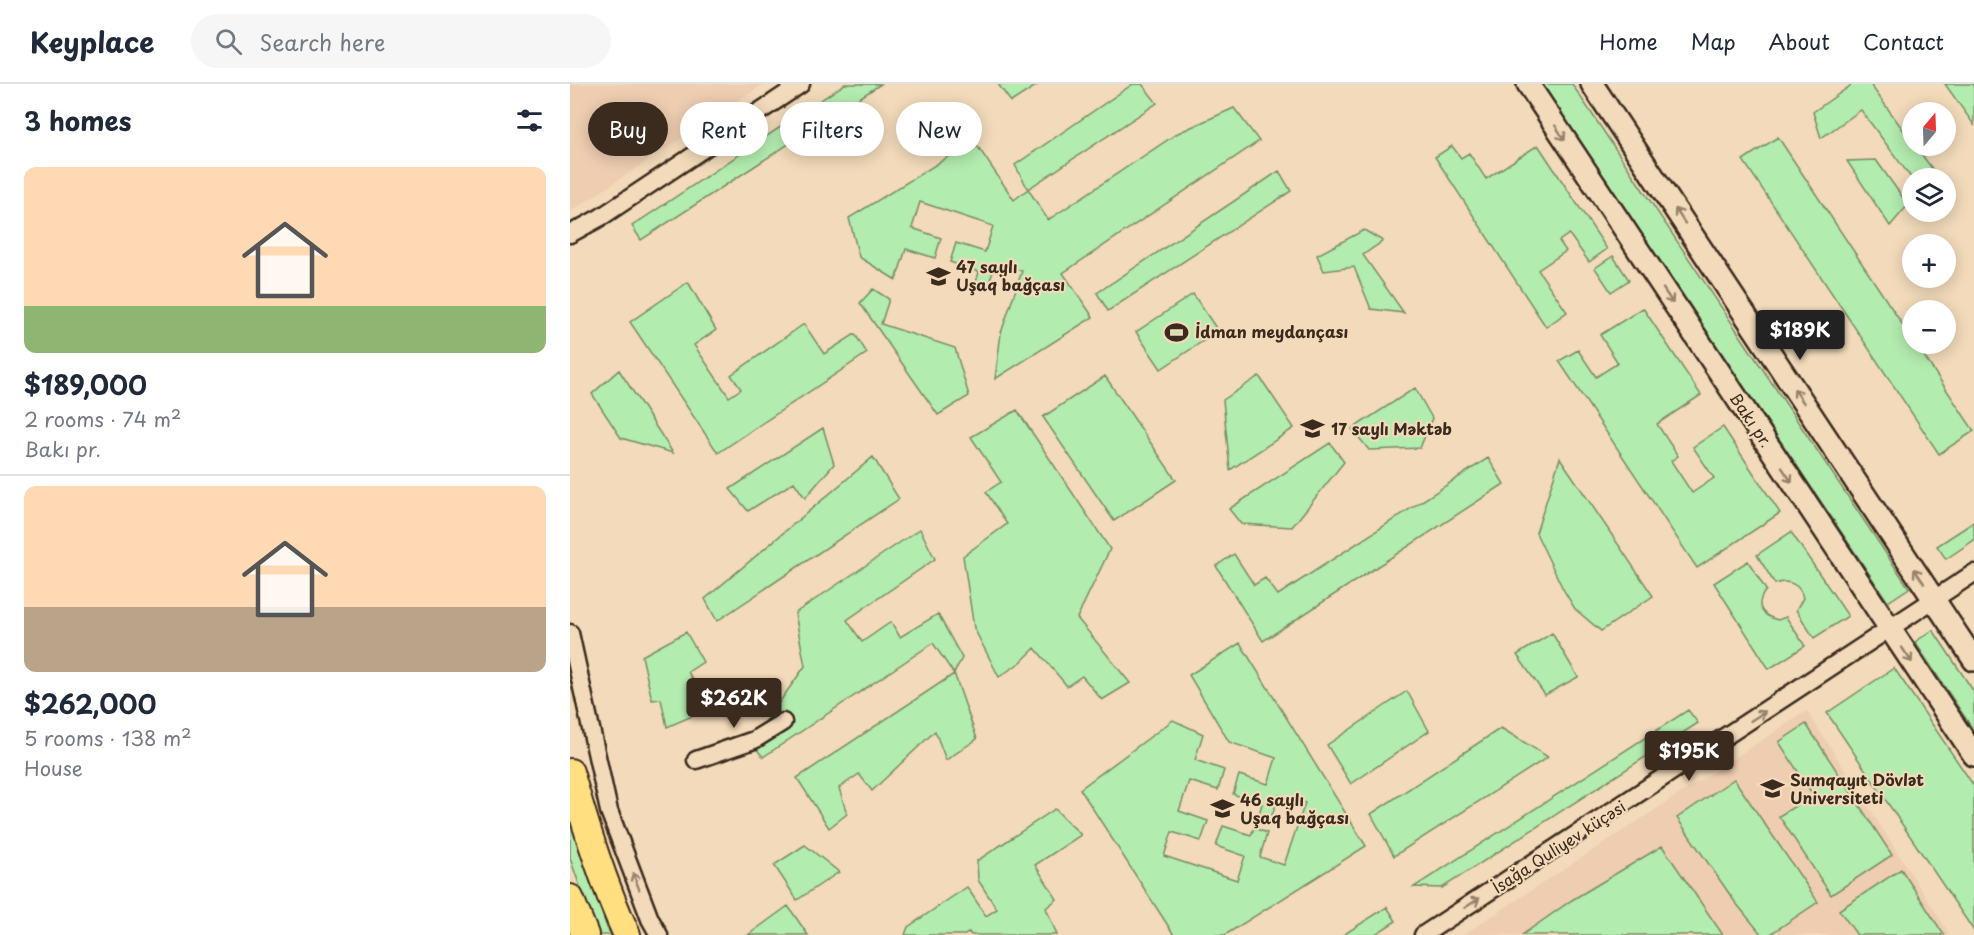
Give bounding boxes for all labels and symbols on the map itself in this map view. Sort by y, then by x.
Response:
north arrow [1902,102,1956,156]
one-way arrow [1554,124,1566,141]
one-way arrow [1674,208,1686,225]
place label: 47 saylı Uşaq bağçası [956,254,1065,296]
school or university icon: 47 saylı Uşaq bağçası [925,263,951,289]
one-way arrow [1661,287,1674,304]
pin: $189K [1758,310,1842,361]
sports icon: İdman meydançası [1164,319,1190,345]
place label: İdman meydançası [1195,319,1348,343]
street label: Bakı pr. [1725,387,1779,452]
one-way arrow [1793,388,1805,405]
school or university icon: 17 saylı Məktəb [1300,416,1326,442]
place label: 17 saylı Məktəb [1331,416,1452,440]
one-way arrow [1781,467,1794,484]
one-way arrow [1913,568,1925,585]
one-way arrow [1901,646,1913,663]
pin: $262K [692,678,776,729]
one-way arrow [1750,710,1767,723]
pin: $195K [1647,731,1731,782]
place label: Sumqayıt Dövlət Universiteti [1790,767,1924,809]
school or university icon: Sumqayıt Dövlət Universiteti [1759,776,1785,802]
place label: 46 saylı Uşaq bağçası [1240,787,1349,829]
street label: İsağa Quliyev küçəsi [1487,794,1630,898]
school or university icon: 46 saylı Uşaq bağçası [1209,796,1235,822]
one-way arrow [630,873,641,891]
one-way arrow [1463,897,1480,909]

